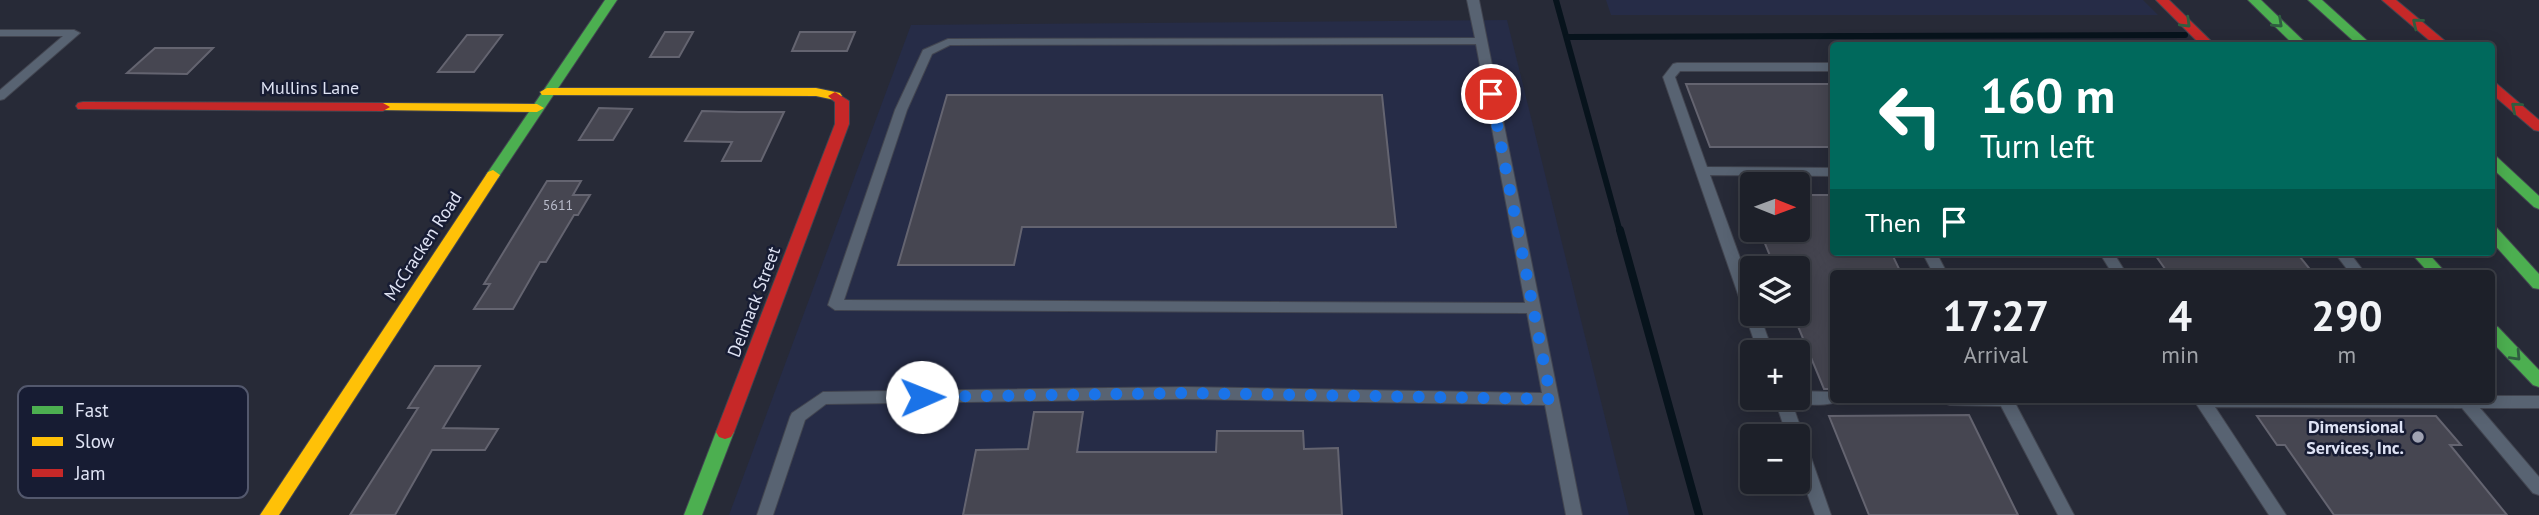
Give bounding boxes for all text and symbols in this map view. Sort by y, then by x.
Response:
one-way arrow [2178,14,2191,27]
one-way arrow [2270,14,2283,27]
one-way arrow [2412,18,2424,31]
text: 160 m [1980,63,2115,127]
pin [1461,64,1521,124]
icon: left [1865,70,1956,161]
icon: arrive [1472,75,1510,113]
street label: Mullins Lane [261,76,359,99]
one-way arrow [2511,103,2524,115]
text: Turn left [1980,125,2095,167]
north arrow [1740,172,1810,242]
map controls [1740,172,1810,494]
street label: McCracken Road [379,187,466,305]
house number: 5611 [543,196,573,214]
icon: arrive [1935,203,1973,241]
text: Then [1865,206,1921,239]
street label: Delmack Street [722,243,785,360]
button: layers [1740,256,1810,326]
text: 17:27 [1942,288,2049,343]
text: 4 [2168,288,2192,343]
text: 290 [2311,288,2383,343]
button: + [1740,340,1810,410]
text: Arrival [1963,340,2028,369]
text: min [2161,340,2199,369]
text: m [2338,340,2356,369]
one-way arrow [2507,348,2520,361]
position arrow [885,360,959,434]
legend [18,386,248,498]
text: Fast [75,398,109,422]
place label: Dimensional Services, Inc. [2306,415,2405,459]
button: − [1740,424,1810,494]
text: Slow [75,429,115,453]
marker: Dimensional Services, Inc. [2410,429,2426,445]
text: Jam [74,461,105,485]

